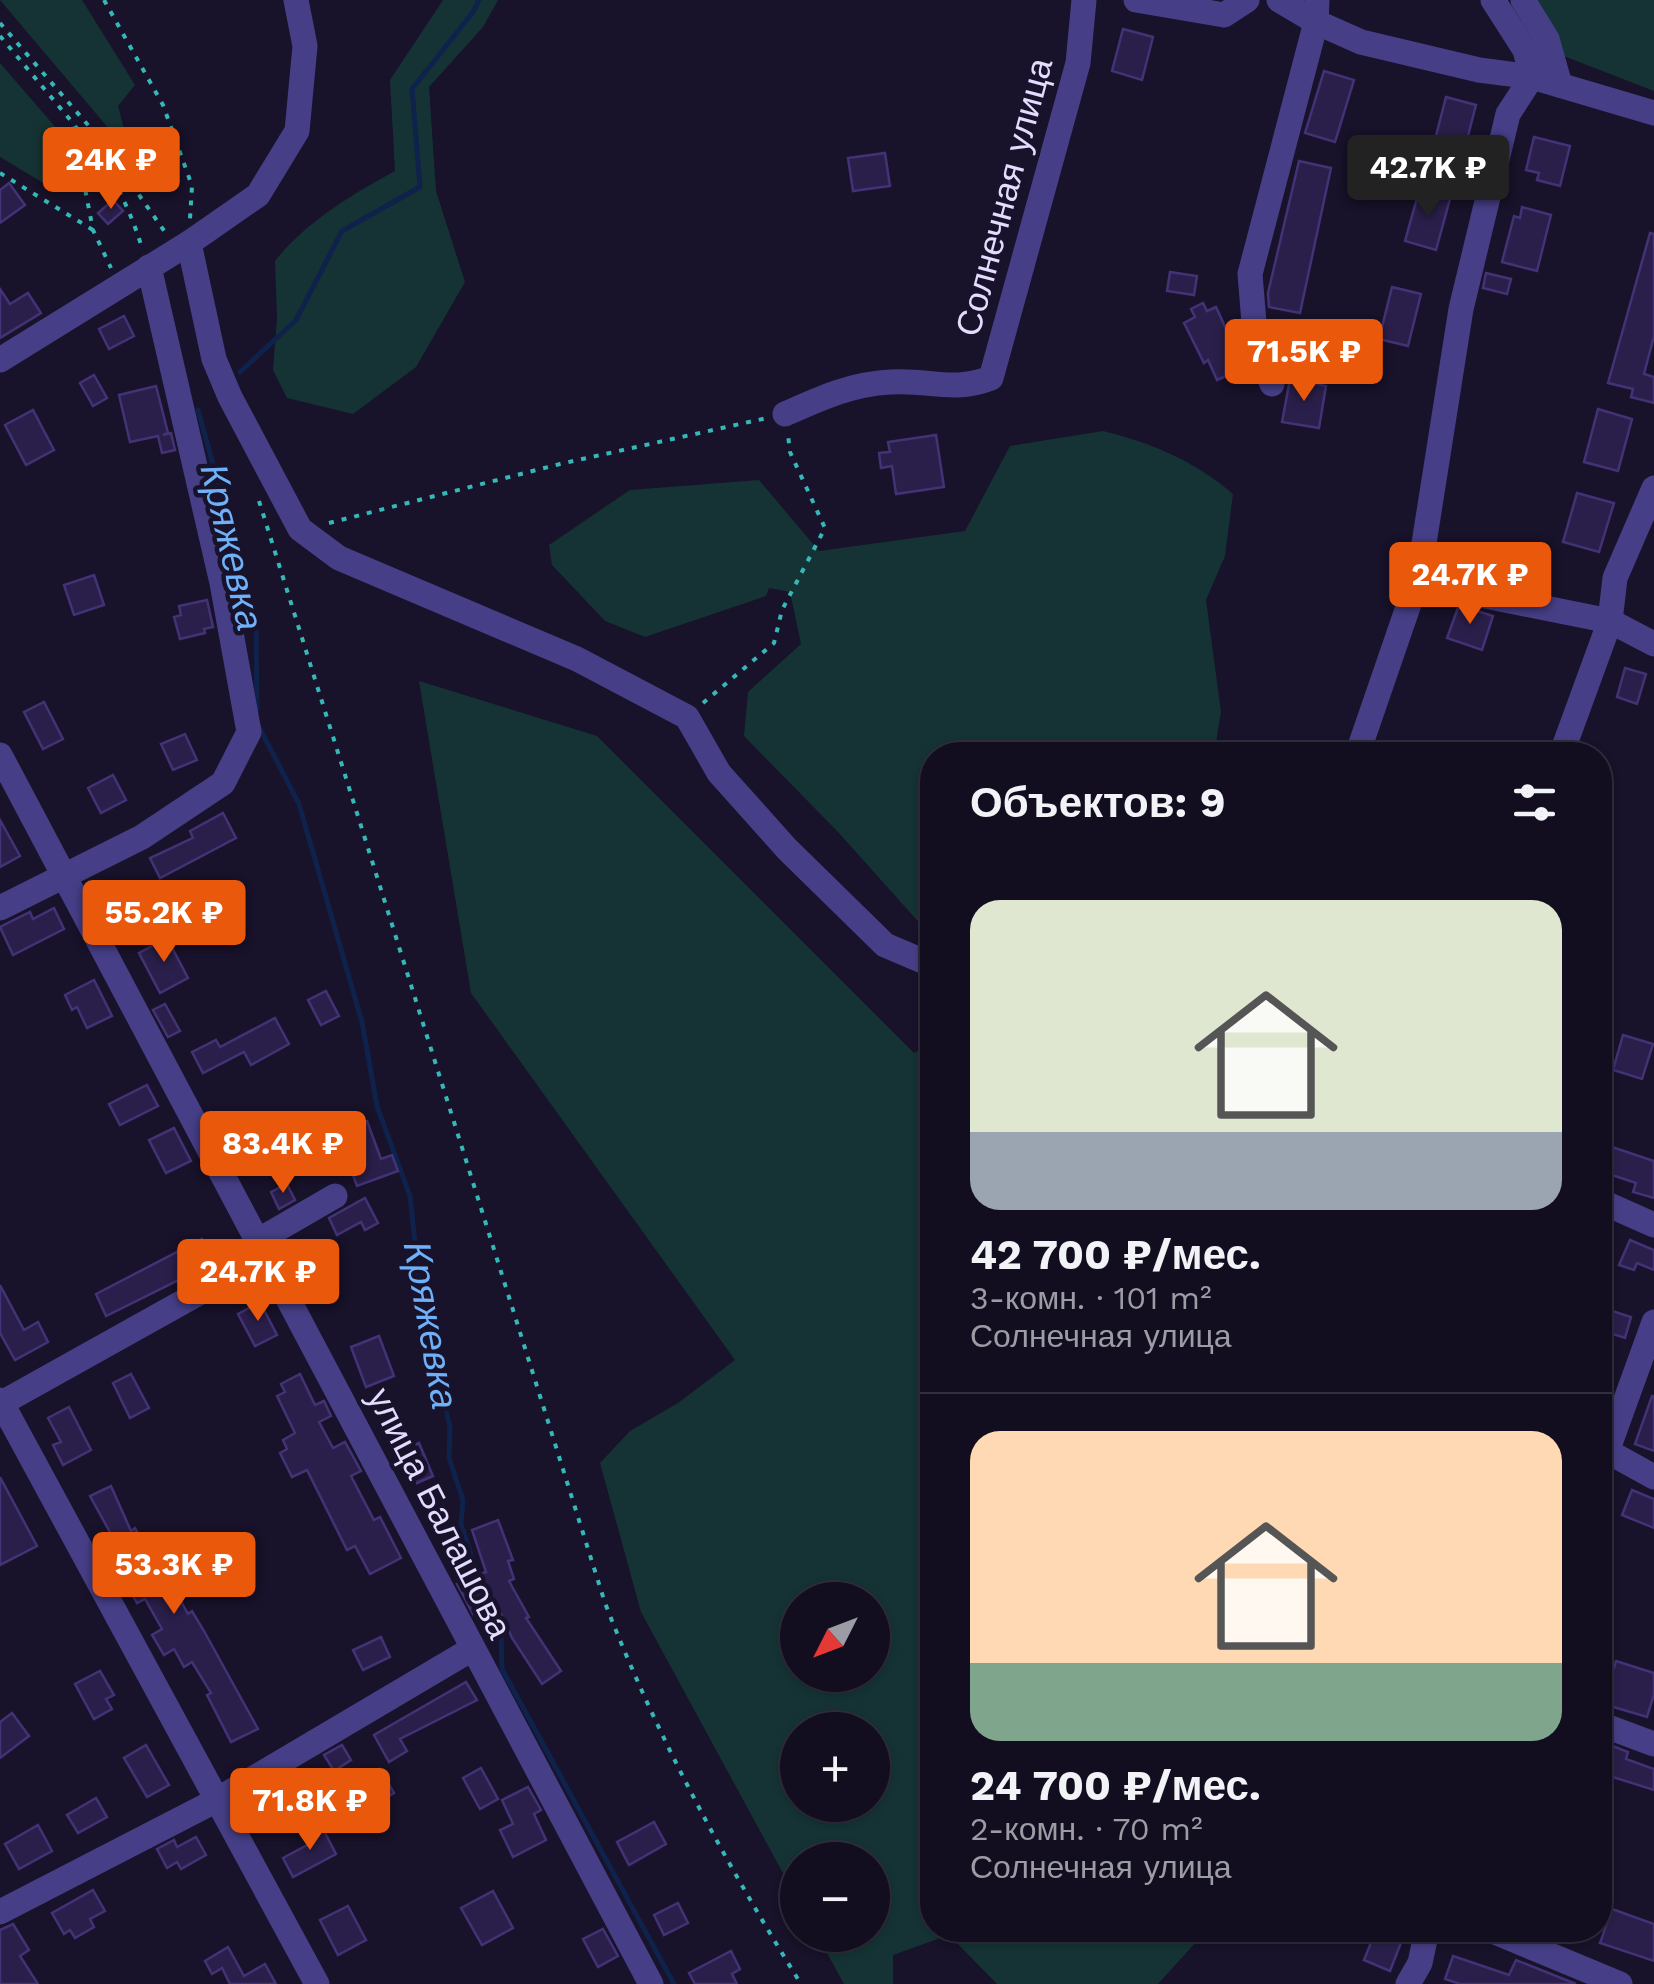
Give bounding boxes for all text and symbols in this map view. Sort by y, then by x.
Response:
street label: Солнечная улица [947,53,1061,341]
pin: 24K ₽ [41,127,181,212]
pin: 42.7K ₽ [1336,135,1520,220]
text: 24K ₽ [65,140,157,178]
text: 42.7K ₽ [1369,148,1487,186]
pin: 71.5K ₽ [1212,319,1396,404]
text: 71.5K ₽ [1247,332,1361,370]
water label: Кряжевка [191,459,273,635]
pin: 24.7K ₽ [1378,542,1562,627]
text: 24.7K ₽ [1411,555,1529,593]
icon: filters [1507,775,1562,830]
text: Объектов: 9 [970,778,1226,827]
pin: 55.2K ₽ [72,880,256,965]
text: 55.2K ₽ [105,893,223,931]
icon: home [1176,965,1356,1145]
pin: 83.4K ₽ [191,1111,375,1196]
text: 83.4K ₽ [222,1124,344,1162]
text: 42 700 ₽/мес. [970,1230,1261,1279]
water label: Кряжевка [395,1238,467,1412]
pin: 24.7K ₽ [166,1239,350,1324]
text: 24.7K ₽ [199,1252,317,1290]
text: 3-комн. · 101 m² [970,1279,1212,1317]
text: Солнечная улица [970,1317,1232,1355]
street label: улица Балашова [359,1381,522,1646]
icon: home [1176,1496,1356,1676]
pin: 53.3K ₽ [82,1532,266,1617]
text: 53.3K ₽ [114,1545,234,1583]
north arrow [780,1582,890,1692]
map controls [780,1582,890,1952]
button: + [780,1712,890,1822]
text: 24 700 ₽/мес. [970,1761,1261,1810]
pin: 71.8K ₽ [218,1768,402,1853]
text: 71.8K ₽ [252,1781,368,1819]
text: 2-комн. · 70 m² [970,1810,1203,1848]
button: − [780,1842,890,1952]
text: Солнечная улица [970,1848,1232,1886]

